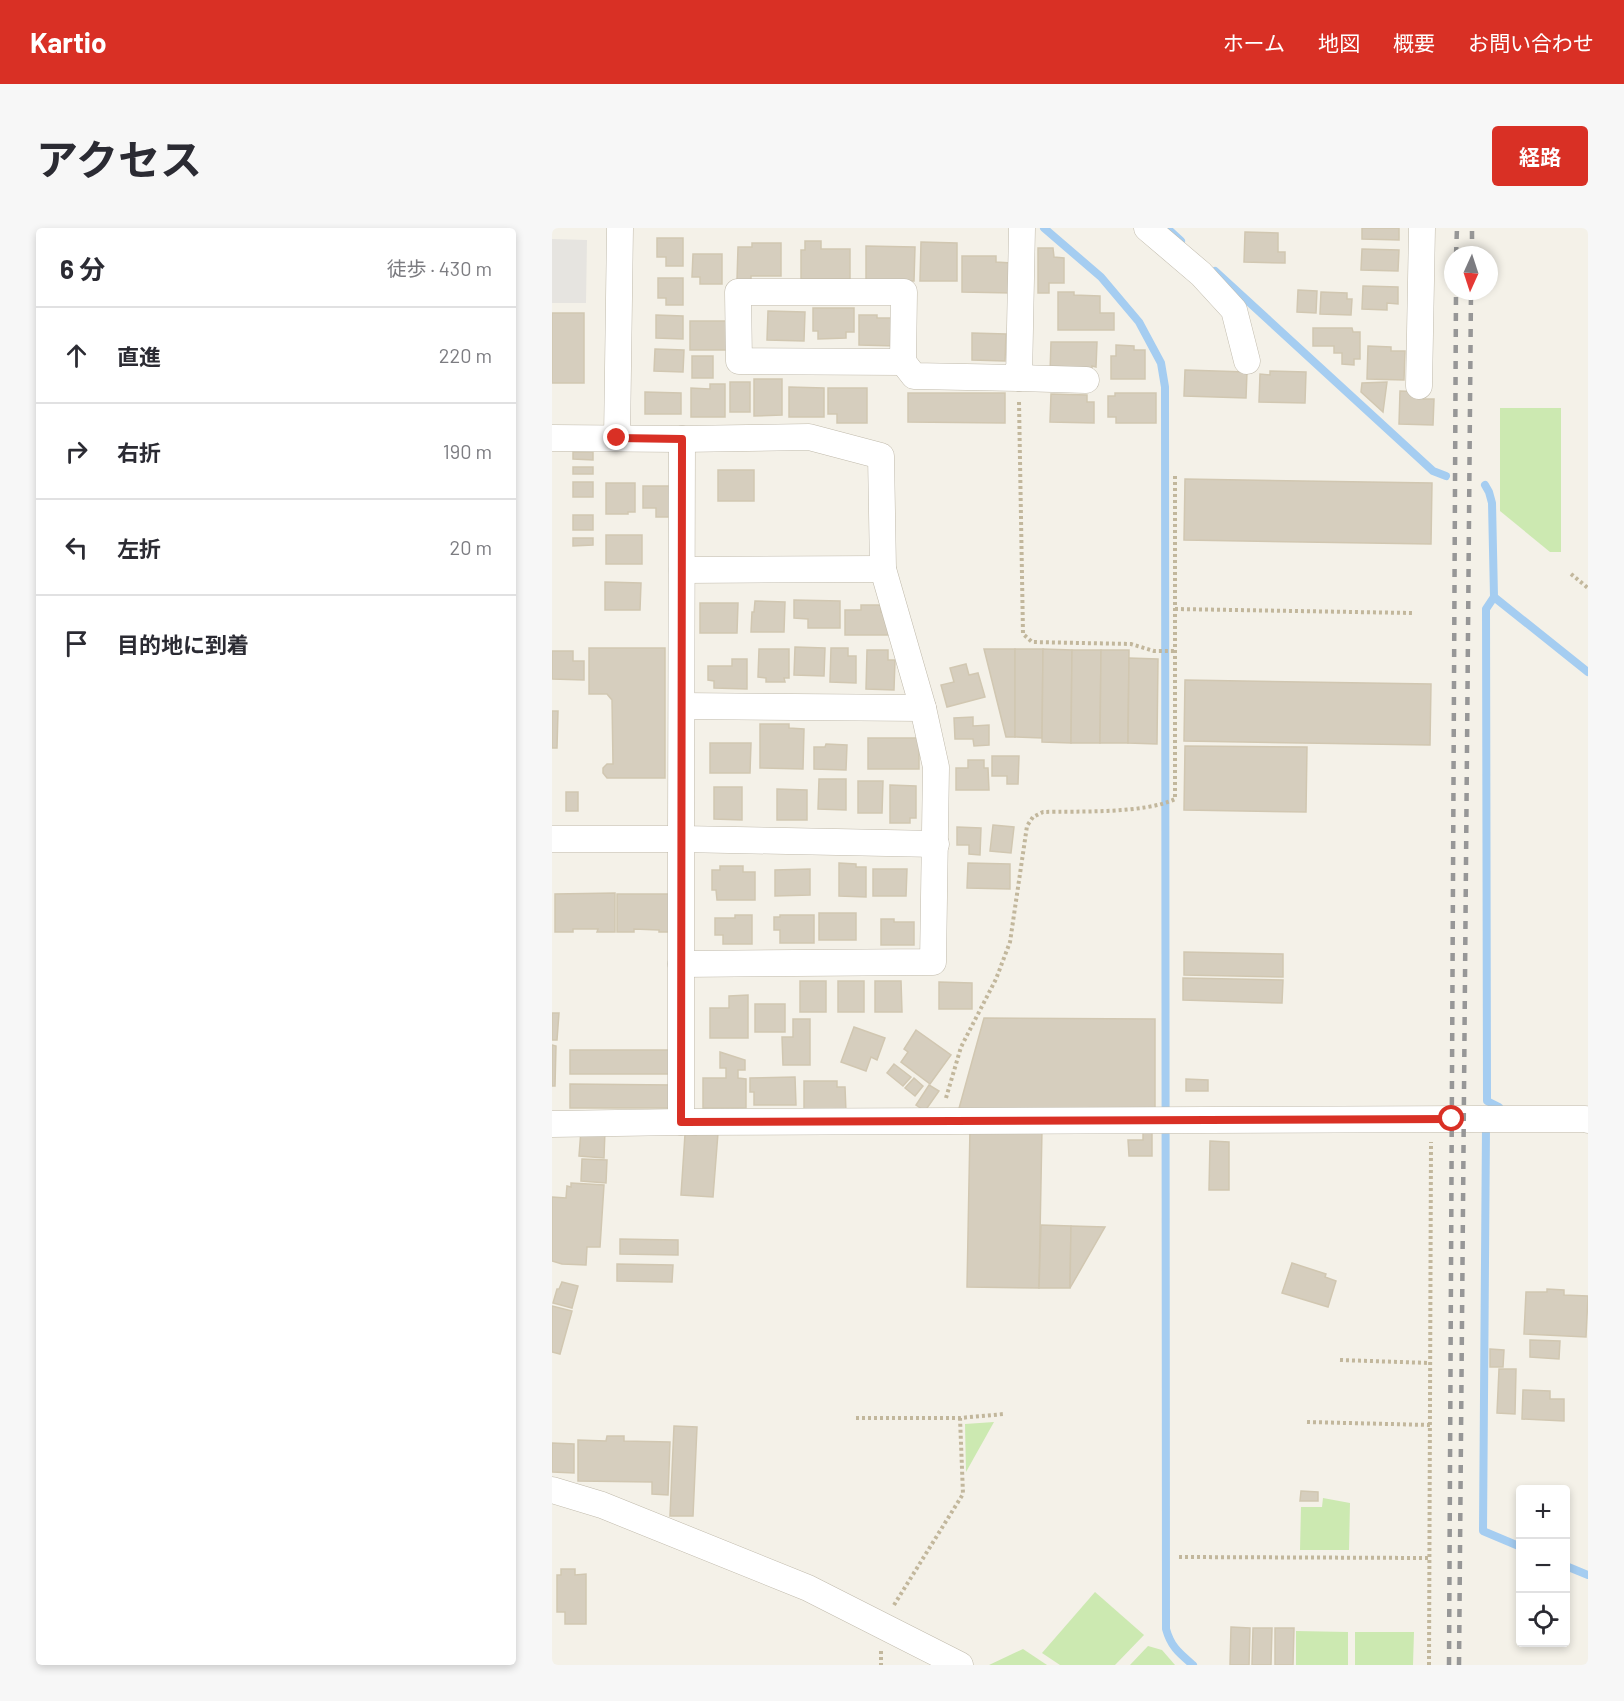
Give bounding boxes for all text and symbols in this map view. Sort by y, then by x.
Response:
text: Kartio [30,25,107,59]
text: ホーム [1223,30,1285,55]
text: 地図 [1318,30,1360,55]
text: 概要 [1393,30,1435,55]
text: お問い合わせ [1468,30,1594,55]
button: 経路 [1492,126,1588,186]
text: アクセス [36,133,202,183]
north arrow [1444,246,1498,300]
text: 6 分 [60,253,105,284]
text: 徒歩 · 430 m [387,256,492,280]
icon: ahead [60,339,93,372]
text: 直進 [117,343,161,369]
text: 220 m [439,343,492,367]
route end [603,424,629,450]
icon: right [60,435,93,468]
text: 右折 [117,439,161,465]
text: 190 m [443,439,492,463]
icon: left [60,531,93,564]
text: 左折 [117,535,161,561]
text: 20 m [449,535,492,559]
icon: arrive [60,627,93,660]
text: 目的地に到着 [117,631,249,657]
route start [1438,1105,1464,1131]
map controls [1516,1485,1570,1647]
button: + [1516,1485,1570,1539]
button: − [1516,1539,1570,1593]
button: locate [1516,1593,1570,1647]

